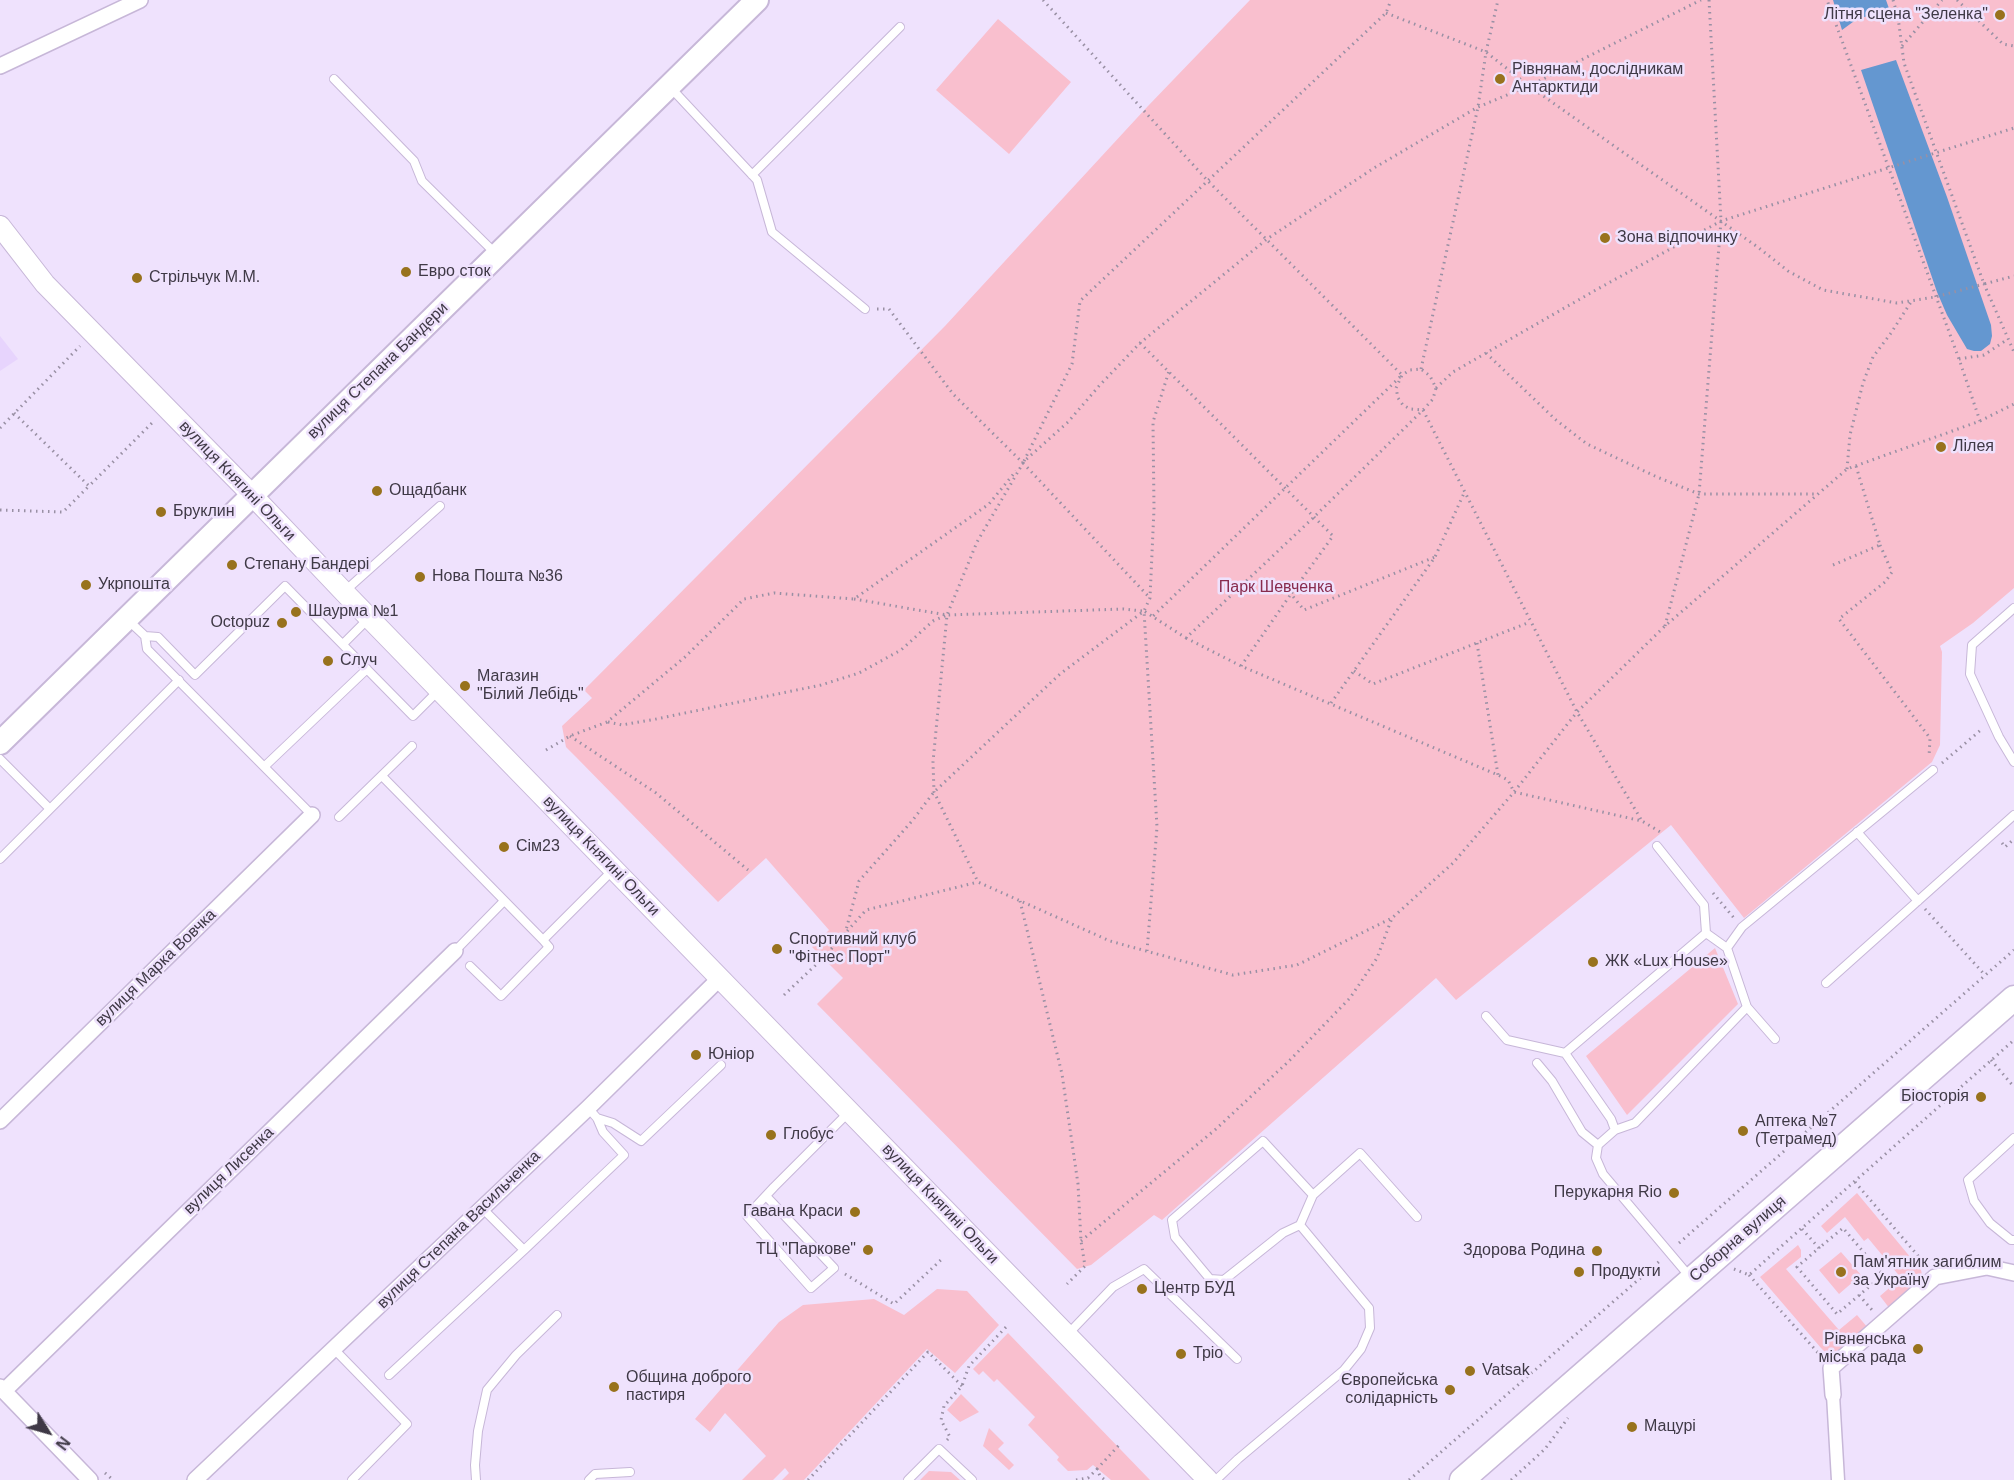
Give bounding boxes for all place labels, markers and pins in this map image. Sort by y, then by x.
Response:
place label: Літня сцена "Зеленка" [1824,5,1988,25]
marker: Літня сцена "Зеленка" [1993,8,2007,22]
place label: Рівнянам, дослідникам Антарктиди [1512,60,1683,98]
marker: Рівнянам, дослідникам Антарктиди [1493,72,1507,86]
place label: Зона відпочинку [1617,228,1738,248]
marker: Зона відпочинку [1598,231,1612,245]
place label: Евро сток [418,262,490,282]
marker: Евро сток [399,265,413,279]
place label: Стрільчук М.М. [149,268,260,288]
marker: Стрільчук М.М. [130,271,144,285]
place label: Лілея [1953,437,1994,457]
marker: Лілея [1934,440,1948,454]
place label: Ощадбанк [389,481,466,501]
marker: Ощадбанк [370,484,384,498]
place label: Бруклин [173,502,235,522]
marker: Бруклин [154,505,168,519]
place label: Степану Бандері [244,555,369,575]
marker: Степану Бандері [225,558,239,572]
place label: Нова Пошта №36 [432,567,563,587]
marker: Нова Пошта №36 [413,570,427,584]
place label: Укрпошта [98,575,170,595]
marker: Укрпошта [79,578,93,592]
place label: Шаурма №1 [308,602,399,622]
marker: Шаурма №1 [289,605,303,619]
place label: Octopuz [210,613,270,633]
marker: Octopuz [275,616,289,630]
place label: Случ [340,651,377,671]
marker: Случ [321,654,335,668]
place label: Магазин "Білий Лебідь" [477,667,584,705]
marker: Магазин "Білий Лебідь" [458,679,472,693]
place label: Сім23 [516,837,560,857]
marker: Сім23 [497,840,511,854]
place label: Спортивний клуб "Фітнес Порт" [789,930,916,968]
marker: Спортивний клуб "Фітнес Порт" [770,942,784,956]
place label: ЖК «Lux House» [1605,952,1728,972]
marker: ЖК «Lux House» [1586,955,1600,969]
place label: Юніор [708,1045,754,1065]
marker: Юніор [689,1048,703,1062]
place label: Біосторія [1901,1087,1969,1107]
marker: Біосторія [1974,1090,1988,1104]
place label: Аптека №7 (Тетрамед) [1755,1112,1837,1150]
marker: Аптека №7 (Тетрамед) [1736,1124,1750,1138]
place label: Глобус [783,1125,834,1145]
marker: Глобус [764,1128,778,1142]
place label: Перукарня Rio [1554,1183,1662,1203]
marker: Перукарня Rio [1667,1186,1681,1200]
place label: Гавана Краси [743,1202,843,1222]
marker: Гавана Краси [848,1205,862,1219]
place label: ТЦ "Паркове" [756,1240,856,1260]
place label: Здорова Родина [1463,1241,1585,1261]
marker: ТЦ "Паркове" [861,1243,875,1257]
marker: Здорова Родина [1590,1244,1604,1258]
place label: Пам'ятник загиблим за Україну [1853,1253,2001,1291]
place label: Продукти [1591,1262,1661,1282]
marker: Продукти [1572,1265,1586,1279]
marker: Пам'ятник загиблим за Україну [1834,1265,1848,1279]
place label: Центр БУД [1154,1279,1235,1299]
marker: Центр БУД [1135,1282,1149,1296]
place label: Рівненська міська рада [1818,1330,1906,1368]
marker: Рівненська міська рада [1911,1342,1925,1356]
place label: Тріо [1193,1344,1223,1364]
marker: Тріо [1174,1347,1188,1361]
place label: Vatsak [1482,1361,1530,1381]
marker: Vatsak [1463,1364,1477,1378]
place label: Община доброго пастиря [626,1368,751,1406]
place label: Європейська солідарність [1341,1371,1438,1409]
marker: Община доброго пастиря [607,1380,621,1394]
marker: Європейська солідарність [1443,1383,1457,1397]
place label: Мацурі [1644,1417,1696,1437]
marker: Мацурі [1625,1420,1639,1434]

